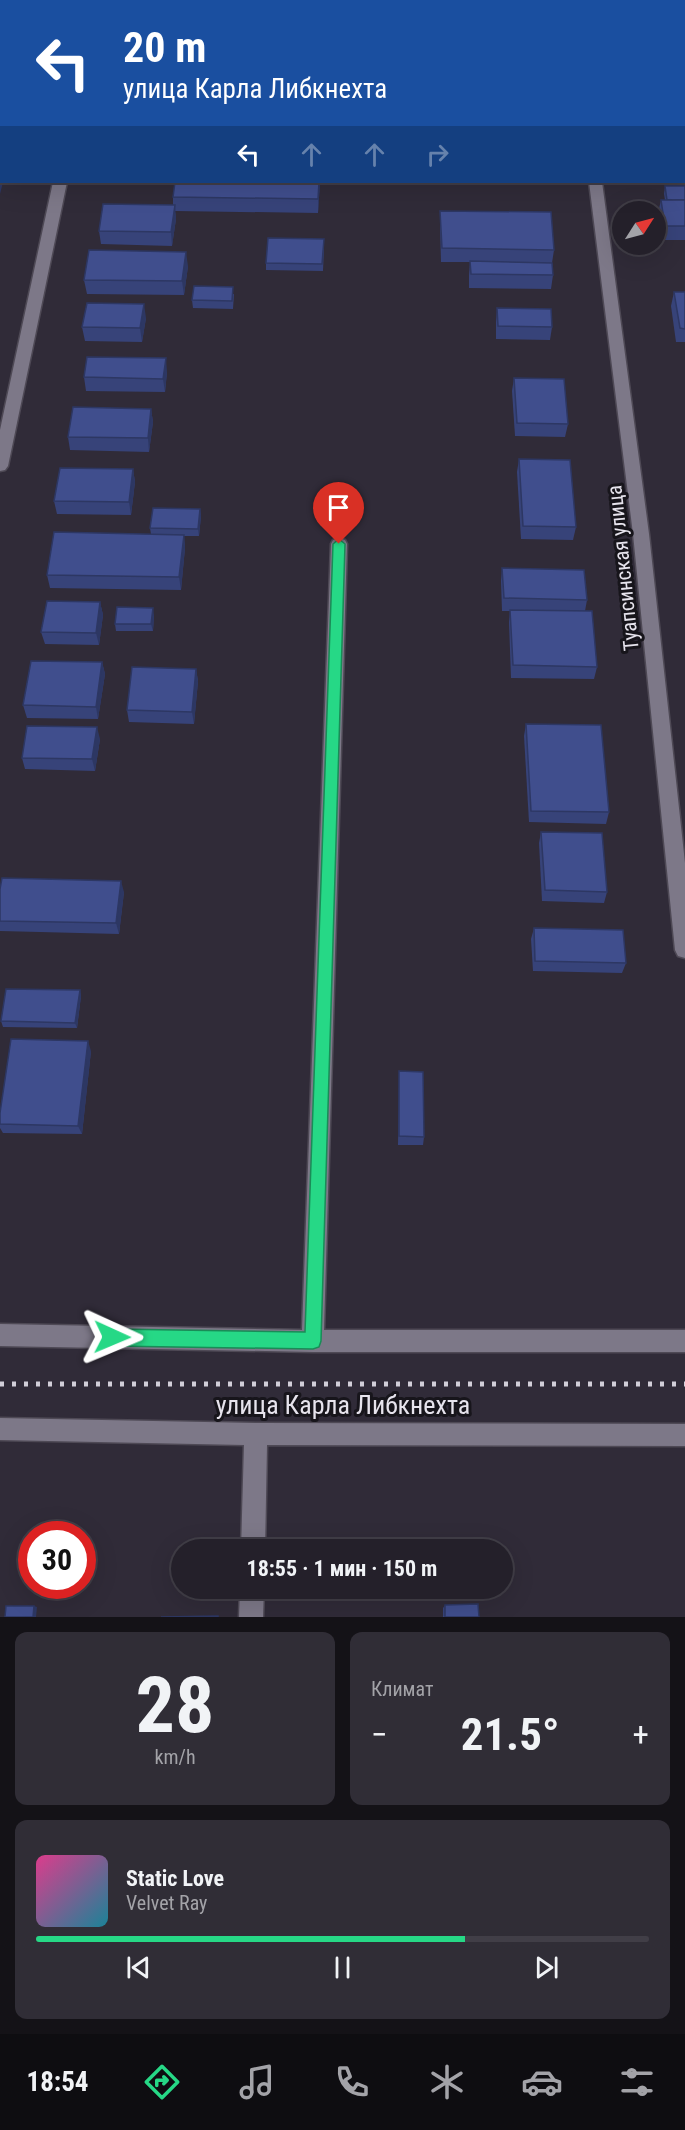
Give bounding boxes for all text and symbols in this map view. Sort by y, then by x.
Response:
text: 20 m [123,23,206,72]
icon: left [24,24,102,102]
text: улица Карла Либкнехта [123,73,387,105]
icon: left [232,138,265,171]
icon: ahead [295,138,328,171]
icon: ahead [358,138,391,171]
icon: right [421,138,454,171]
north arrow [612,201,666,255]
map controls [612,201,666,255]
pin [313,482,364,544]
street label: Туапсинская улица [602,484,644,652]
icon: arrive [322,491,355,524]
position arrow [80,1305,144,1369]
street label: улица Карла Либкнехта [216,1390,470,1420]
speed limit sign: 30 [18,1521,96,1599]
text: 18:55 · 1 мин · 150 m [247,1556,437,1581]
text: 28 [136,1660,214,1751]
text: Климат [371,1677,433,1701]
text: 21.5° [461,1708,559,1761]
text: − [371,1715,388,1754]
text: + [633,1715,649,1754]
text: km/h [154,1745,196,1769]
text: Static Love [126,1866,224,1891]
text: Velvet Ray [126,1891,207,1915]
icon: previous [122,1951,155,1984]
icon: pause [326,1951,359,1984]
icon: next [530,1951,563,1984]
icon: directions [141,2061,183,2103]
icon: music [236,2061,278,2103]
icon: phone [331,2061,373,2103]
icon: climate [426,2061,468,2103]
icon: car [521,2061,563,2103]
icon: filters [616,2061,658,2103]
text: 18:54 [27,2066,88,2098]

